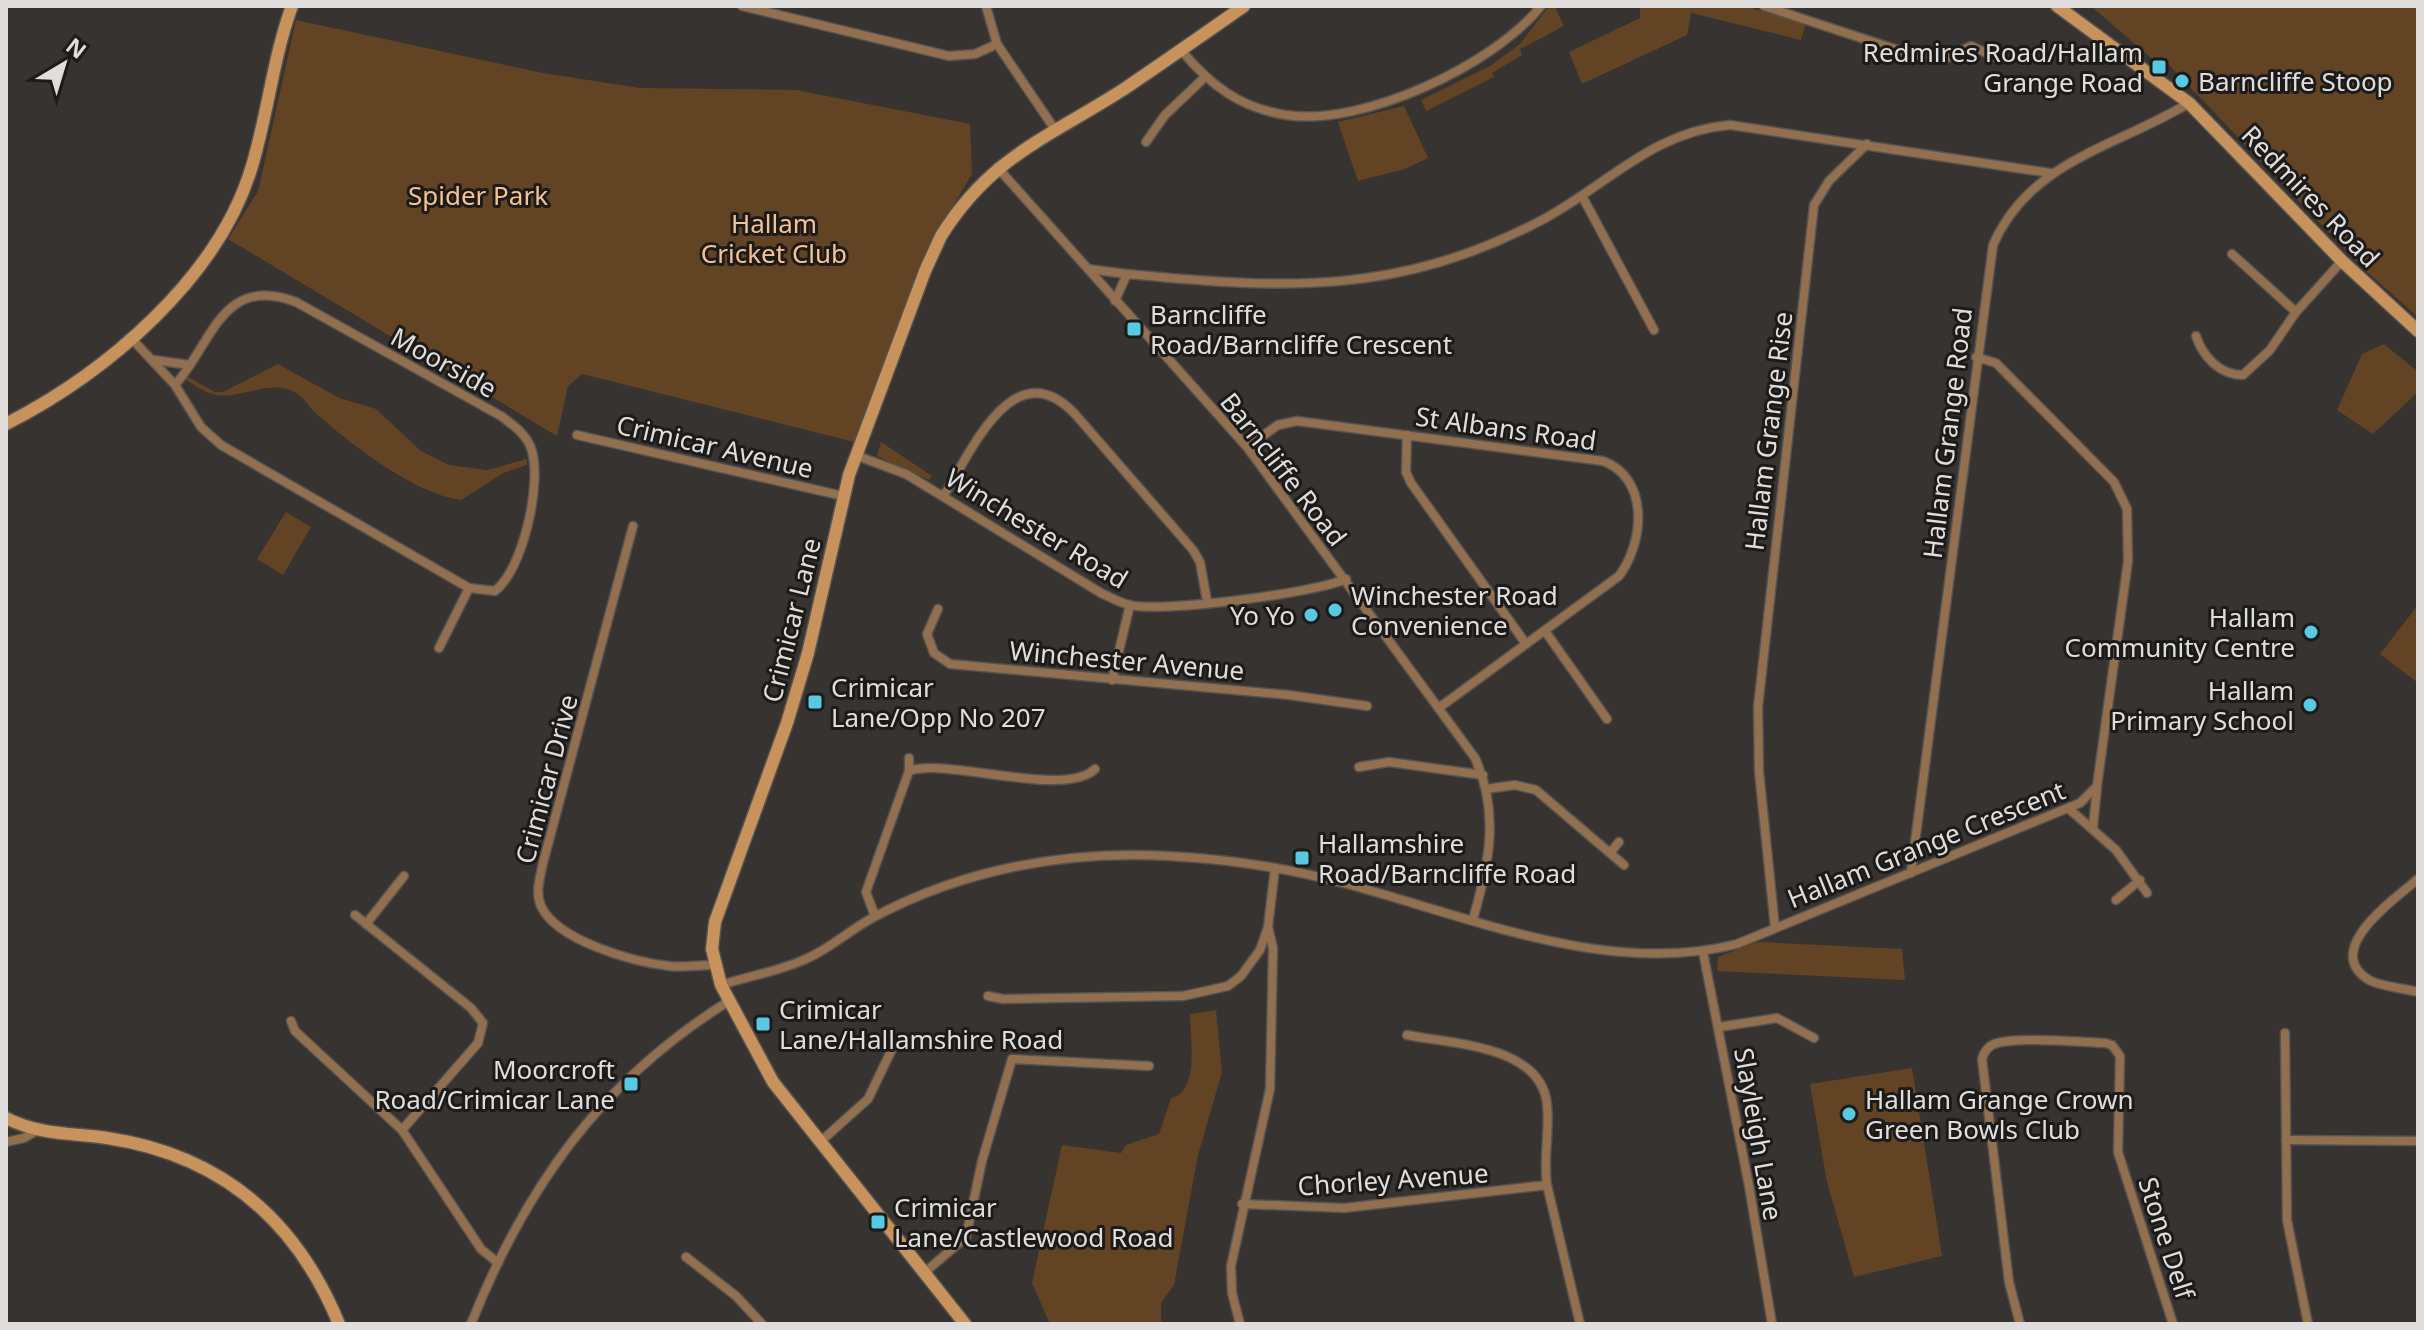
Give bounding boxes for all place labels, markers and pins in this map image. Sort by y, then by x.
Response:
place label: Redmires Road/Hallam Grange Road [1863,34,2143,100]
marker: Redmires Road/Hallam Grange Road [2150,58,2168,76]
place label: Barncliffe Stoop [2198,63,2393,99]
marker: Barncliffe Stoop [2173,72,2191,90]
place label: Barncliffe Road/Barncliffe Crescent [1150,296,1452,362]
marker: Barncliffe Road/Barncliffe Crescent [1125,320,1143,338]
place label: Winchester Road Convenience [1351,577,1558,643]
place label: Yo Yo [1230,597,1295,633]
place label: Hallam Community Centre [2065,599,2295,665]
marker: Winchester Road Convenience [1326,601,1344,619]
marker: Yo Yo [1302,606,1320,624]
marker: Hallam Community Centre [2302,623,2320,641]
place label: Crimicar Lane/Opp No 207 [831,669,1046,735]
place label: Hallam Primary School [2110,672,2294,738]
marker: Crimicar Lane/Opp No 207 [806,693,824,711]
marker: Hallam Primary School [2301,696,2319,714]
place label: Hallamshire Road/Barncliffe Road [1318,825,1576,891]
marker: Hallamshire Road/Barncliffe Road [1293,849,1311,867]
place label: Crimicar Lane/Hallamshire Road [779,991,1063,1057]
marker: Crimicar Lane/Hallamshire Road [754,1015,772,1033]
place label: Moorcroft Road/Crimicar Lane [374,1051,615,1117]
marker: Moorcroft Road/Crimicar Lane [622,1075,640,1093]
place label: Hallam Grange Crown Green Bowls Club [1865,1081,2134,1147]
marker: Hallam Grange Crown Green Bowls Club [1840,1105,1858,1123]
place label: Crimicar Lane/Castlewood Road [894,1189,1173,1255]
marker: Crimicar Lane/Castlewood Road [869,1213,887,1231]

